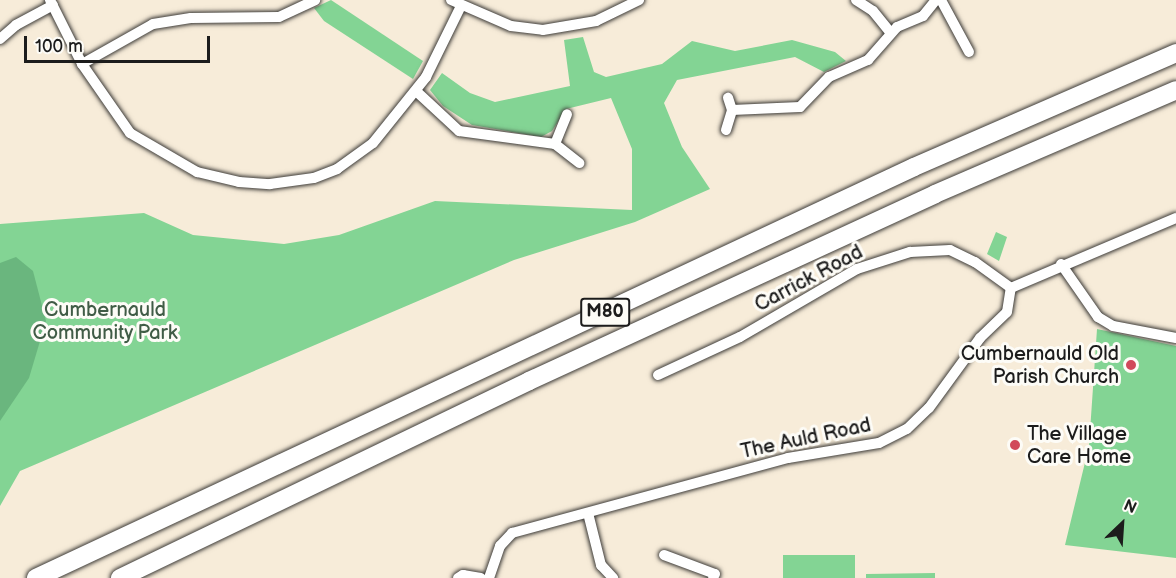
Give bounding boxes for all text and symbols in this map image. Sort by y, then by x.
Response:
scale bar [27,24,213,62]
text: 100 m [35,36,83,57]
street label: Carrick Road [751,241,867,317]
road number: M80 [580,297,630,327]
park label: Cumbernauld Community Park [32,298,178,345]
place label: Cumbernauld Old Parish Church [961,342,1119,389]
marker: Cumbernauld Old Parish Church [1124,358,1138,372]
street label: The Auld Road [739,413,873,465]
place label: The Village Care Home [1027,422,1131,469]
marker: The Village Care Home [1008,438,1022,452]
north arrow [1092,494,1152,554]
text: N [1120,496,1139,518]

